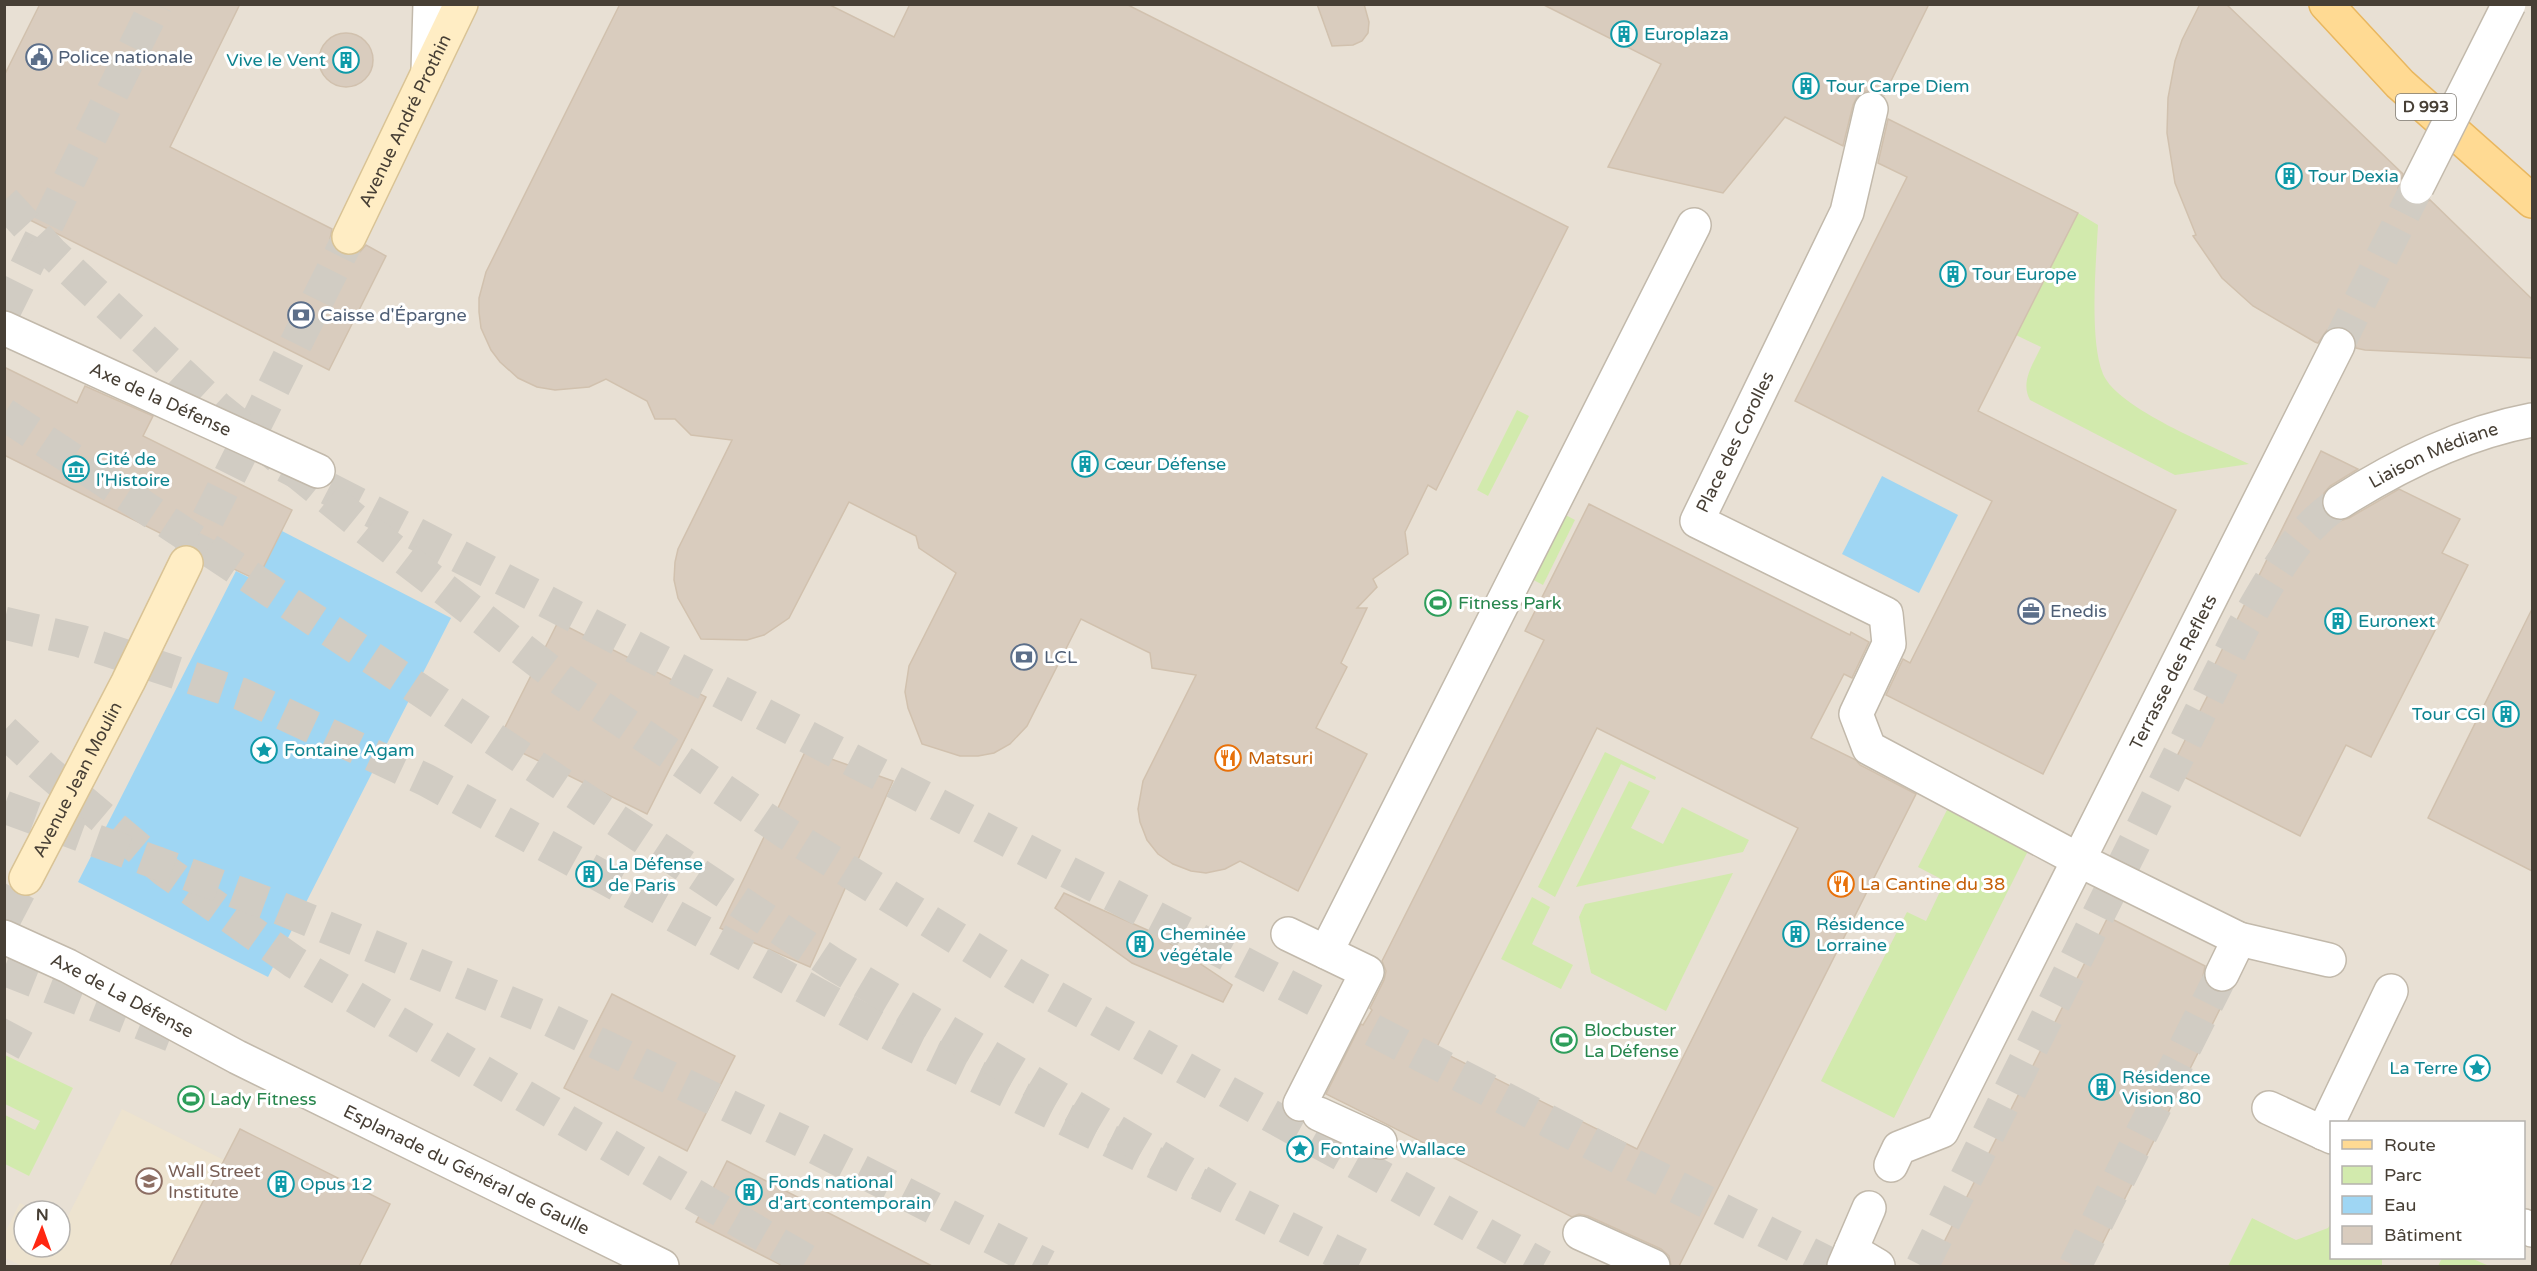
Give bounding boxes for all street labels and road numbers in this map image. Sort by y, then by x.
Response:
street label: Avenue André Prothin [354,31,456,211]
road number: D 993 [2396,94,2456,120]
street label: Axe de la Défense [86,358,235,441]
street label: Place des Corolles [1691,368,1779,516]
street label: Liaison Médiane [2365,417,2501,493]
street label: Terrasse des Reflets [2125,591,2222,753]
street label: Avenue Jean Moulin [28,698,127,861]
street label: Axe de La Défense [47,949,198,1043]
street label: Esplanade du Général de Gaulle [340,1100,593,1240]

